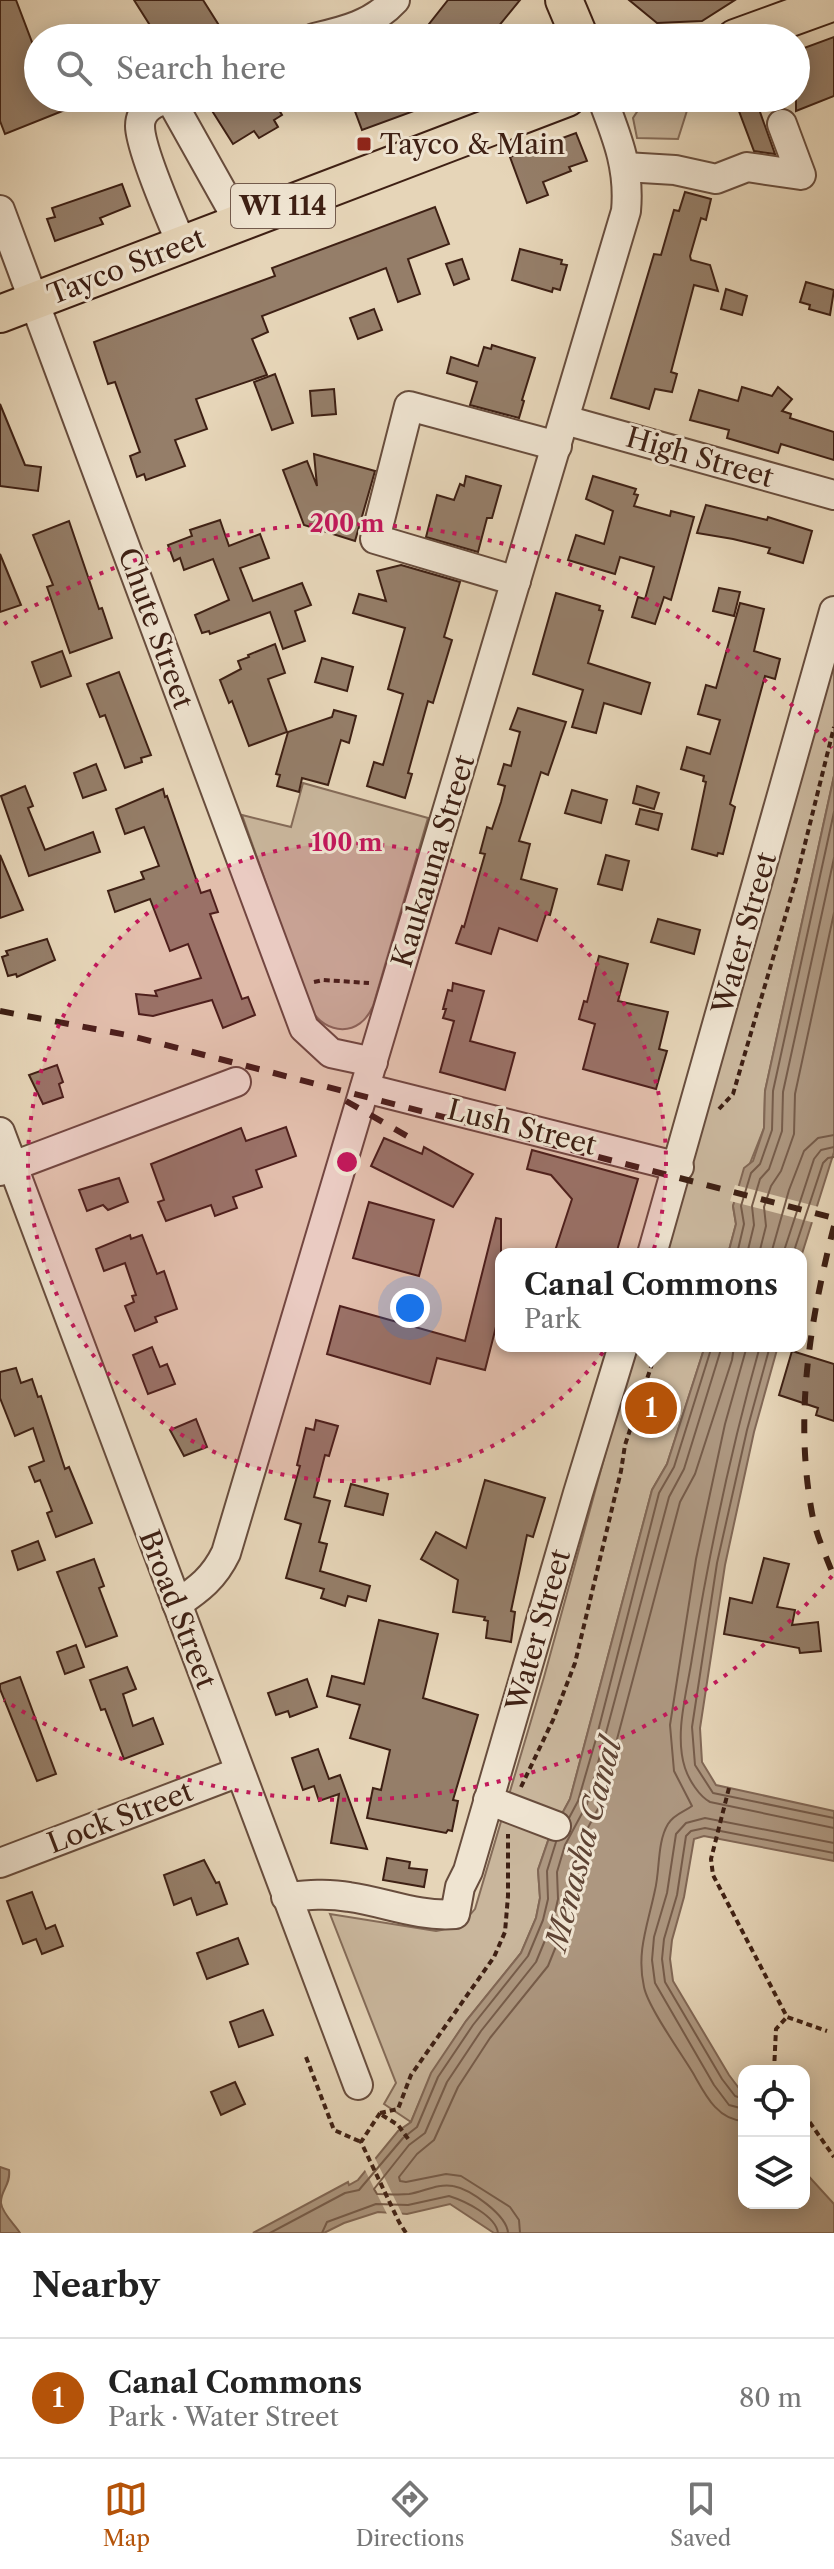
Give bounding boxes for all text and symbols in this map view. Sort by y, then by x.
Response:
search box [24,24,810,112]
icon: search [52,46,96,90]
text: Search here [116,50,286,87]
place label: Tayco & Main [380,127,565,161]
marker: Tayco & Main [355,135,373,153]
road number: WI 114 [231,184,335,228]
street label: Tayco Street [42,220,210,312]
street label: High Street [622,420,778,494]
text: 200 m [310,509,384,538]
street label: Chute Street [111,543,201,713]
street label: Kaukauna Street [385,751,481,971]
text: 100 m [311,828,383,857]
street label: Water Street [704,848,783,1019]
street label: Lush Street [444,1092,600,1162]
centre of rings [333,1148,361,1176]
popup [495,1248,807,1352]
text: Canal Commons [524,1266,778,1303]
your location [390,1288,430,1328]
text: Park [524,1303,580,1335]
pin: 1 [625,1378,677,1438]
street label: Broad Street [132,1525,224,1693]
street label: Water Street [498,1545,577,1716]
water label: Menasha Canal [537,1730,631,1957]
street label: Lock Street [43,1774,197,1860]
map controls [738,2065,810,2209]
button: locate [738,2065,810,2137]
button: layers [738,2137,810,2209]
text: Nearby [32,2264,160,2306]
text: Canal Commons [108,2364,362,2401]
text: 1 [52,2382,64,2414]
text: 80 m [739,2382,802,2414]
text: Park · Water Street [108,2401,339,2433]
tab: Map [103,2477,150,2552]
tab: Directions [356,2477,464,2552]
tab: Saved [670,2477,731,2552]

